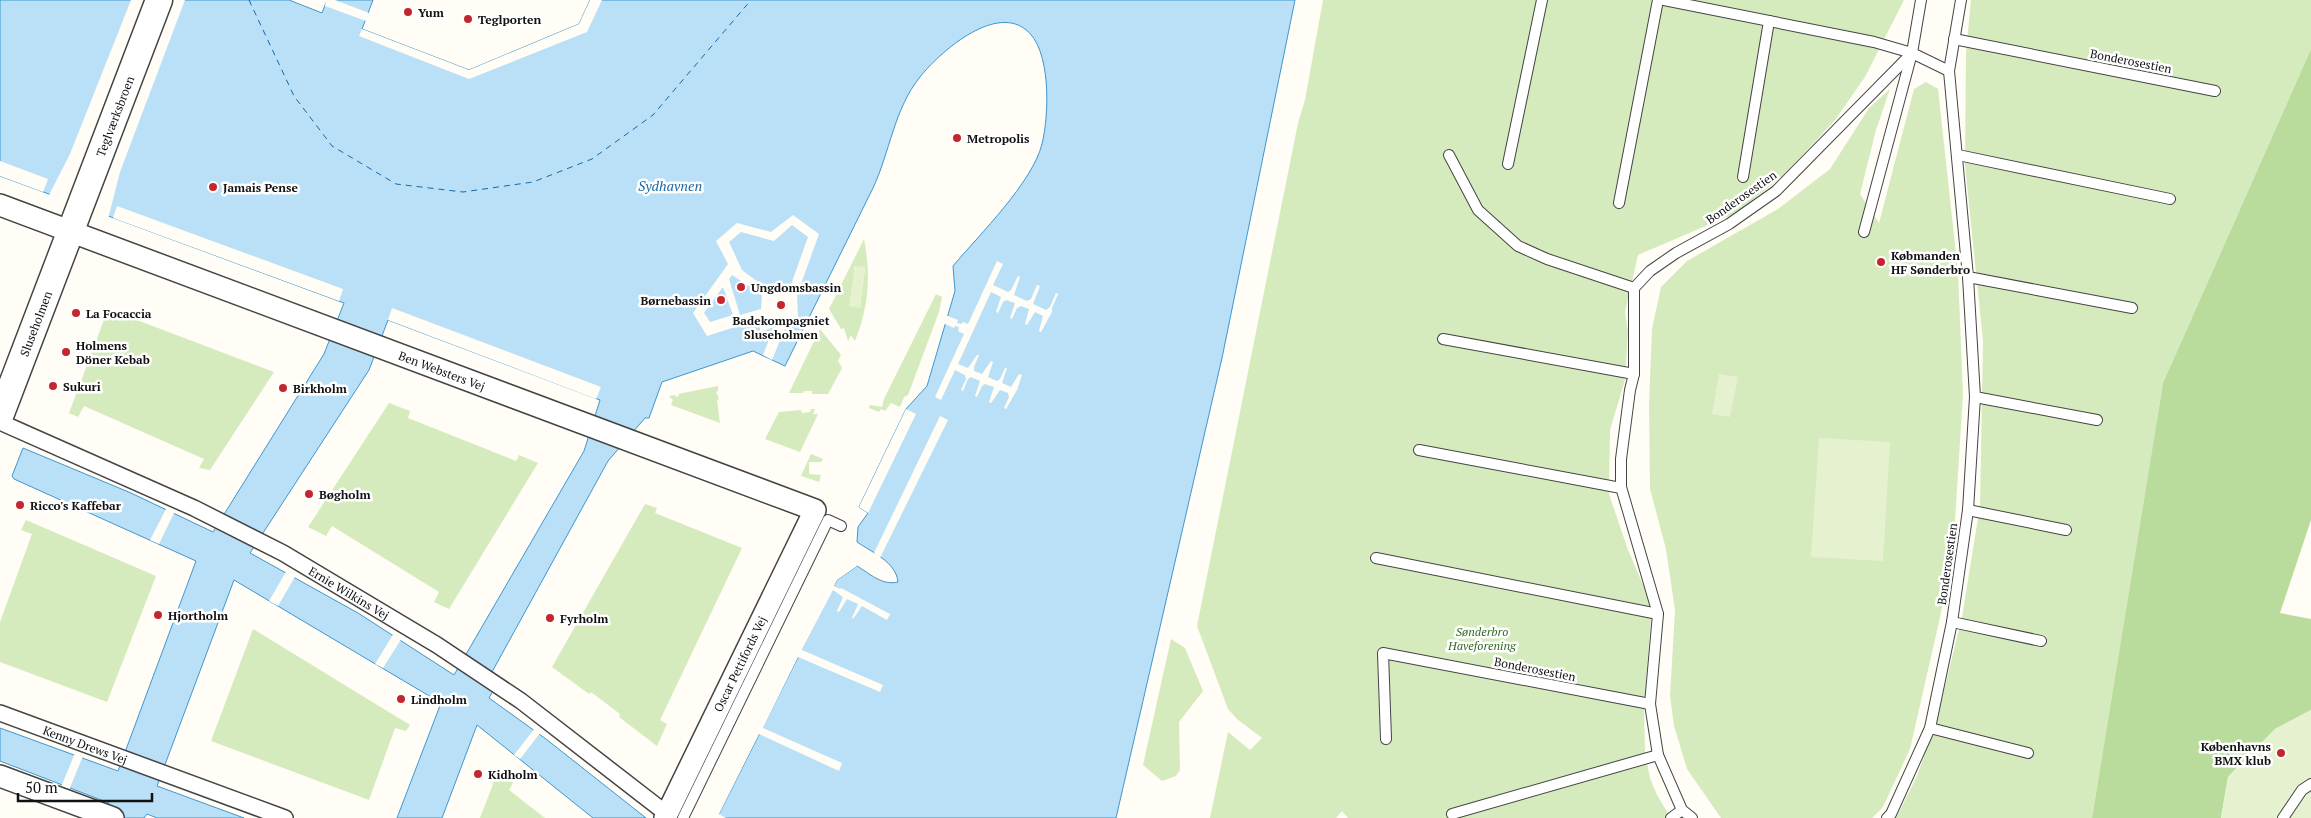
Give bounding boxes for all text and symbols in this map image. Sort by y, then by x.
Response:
place label: Yum [418,5,444,20]
marker: Yum [402,6,414,18]
place label: Teglporten [478,12,541,27]
marker: Teglporten [462,13,474,25]
street label: Bonderosestien [2089,46,2173,76]
street label: Teglværksbroen [92,74,137,159]
place label: Metropolis [967,131,1030,146]
marker: Metropolis [951,132,963,144]
street label: Bonderosestien [1703,167,1779,227]
water label: Sydhavnen [638,176,702,195]
place label: Jamais Pense [223,180,298,195]
marker: Jamais Pense [207,181,219,193]
place label: Købmanden HF Sønderbro [1891,248,1970,277]
marker: Købmanden HF Sønderbro [1875,256,1887,268]
place label: Ungdomsbassin [751,280,841,295]
marker: Ungdomsbassin [735,281,747,293]
street label: Sluseholmen [16,289,55,358]
place label: Børnebassin [640,293,711,308]
marker: Børnebassin [715,294,727,306]
marker: Badekompagniet Sluseholmen [775,299,787,311]
place label: La Focaccia [86,306,152,321]
marker: La Focaccia [70,307,82,319]
place label: Badekompagniet Sluseholmen [733,313,830,342]
place label: Holmens Döner Kebab [76,338,150,367]
marker: Holmens Döner Kebab [60,346,72,358]
street label: Ben Websters Vej [397,347,487,393]
place label: Sukuri [63,379,101,394]
marker: Sukuri [47,380,59,392]
place label: Birkholm [293,381,347,396]
marker: Birkholm [277,382,289,394]
place label: Bøgholm [319,487,371,502]
marker: Bøgholm [303,488,315,500]
place label: Ricco's Kaffebar [30,498,122,513]
marker: Ricco's Kaffebar [14,499,26,511]
street label: Bonderosestien [1934,522,1960,606]
street label: Ernie Wilkins Vej [306,563,392,622]
place label: Hjortholm [168,608,228,623]
marker: Hjortholm [152,609,164,621]
place label: Fyrholm [560,611,608,626]
marker: Fyrholm [544,612,556,624]
street label: Oscar Pettifords Vej [710,614,770,714]
park label: Sønderbro Haveforening [1447,624,1517,653]
street label: Bonderosestien [1493,654,1577,684]
place label: Lindholm [411,692,467,707]
marker: Lindholm [395,693,407,705]
street label: Kenny Drews Vej [41,722,130,767]
place label: Københavns BMX klub [2201,739,2272,768]
marker: Københavns BMX klub [2275,747,2287,759]
place label: Kidholm [488,767,538,782]
marker: Kidholm [472,768,484,780]
scale bar [18,770,151,802]
text: 50 m [25,777,58,797]

